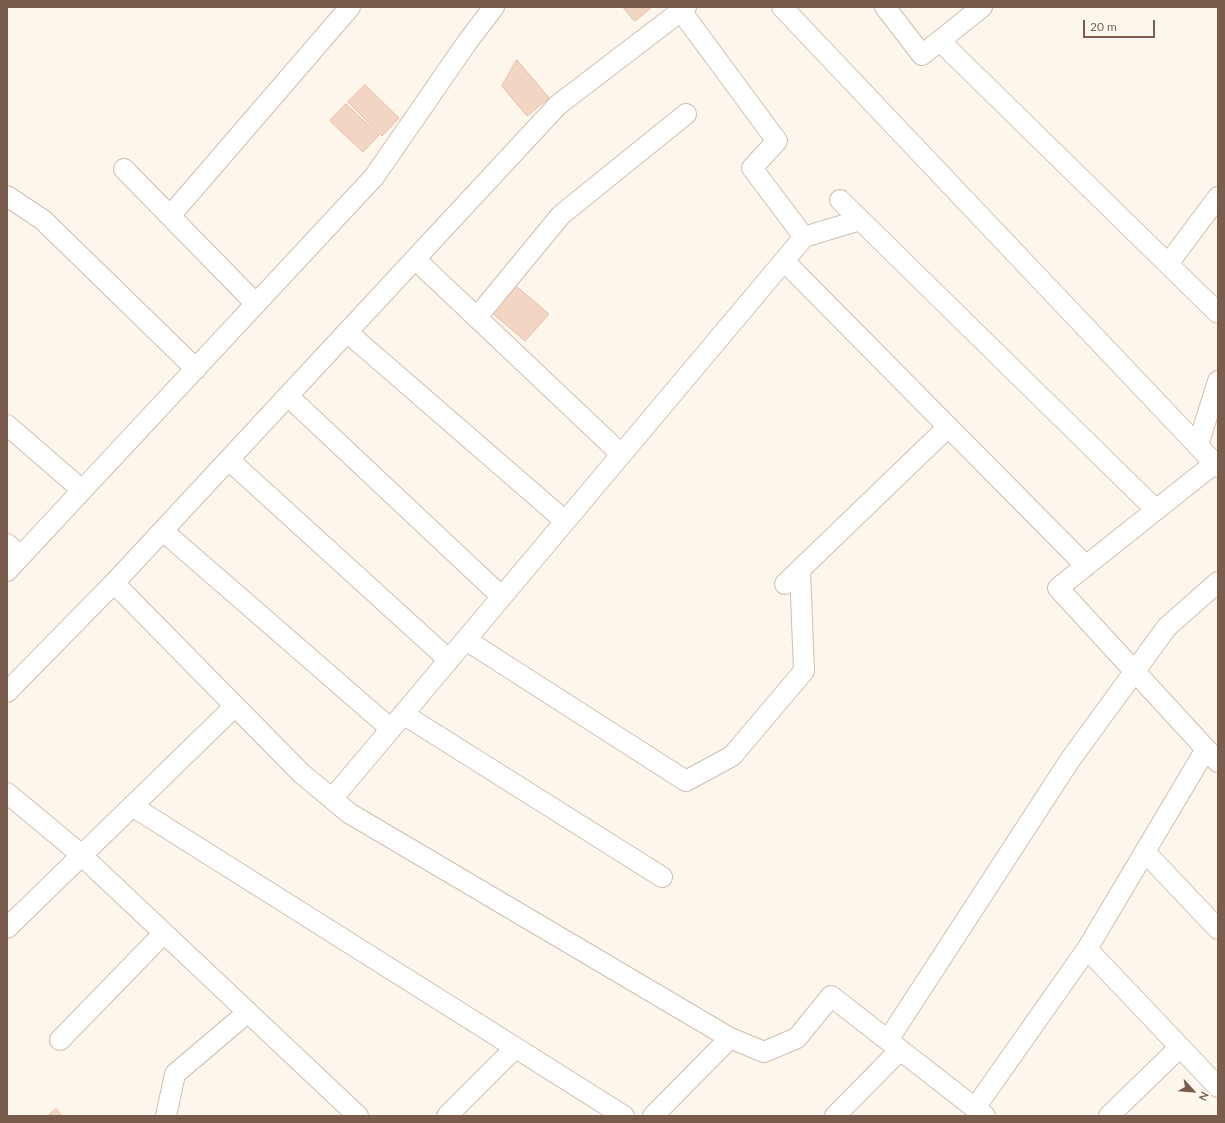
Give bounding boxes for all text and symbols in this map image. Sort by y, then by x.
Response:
scale bar [1085,12,1157,38]
text: 20 m [1090,19,1117,34]
north arrow [1173,1071,1213,1111]
text: N [1197,1090,1212,1103]

